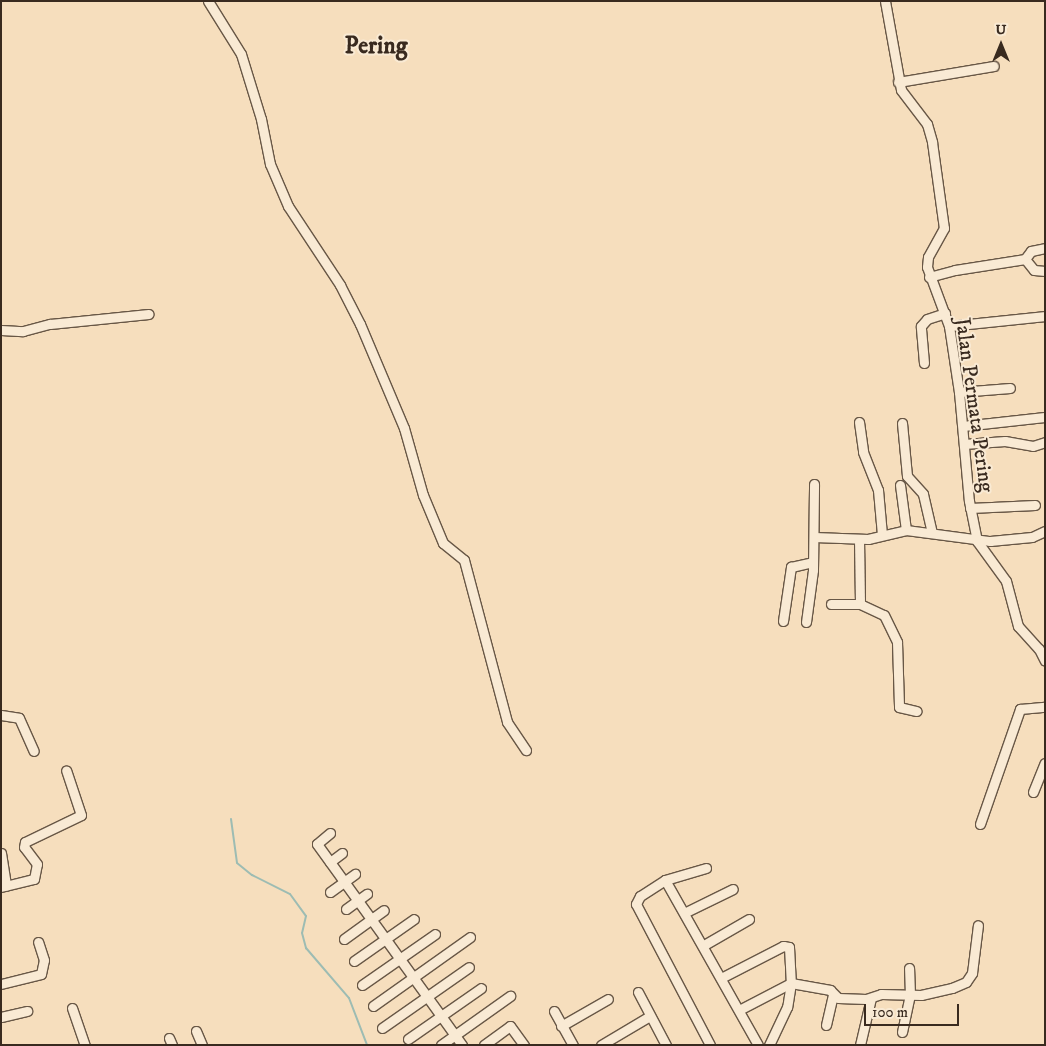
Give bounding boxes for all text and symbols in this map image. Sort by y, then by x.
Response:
north arrow [976,20,1026,70]
text: U [996,21,1006,39]
district label: Pering [345,33,407,61]
street label: Jalan Permata Pering [949,316,999,494]
scale bar [866,994,961,1026]
text: 100 m [872,1003,908,1022]

